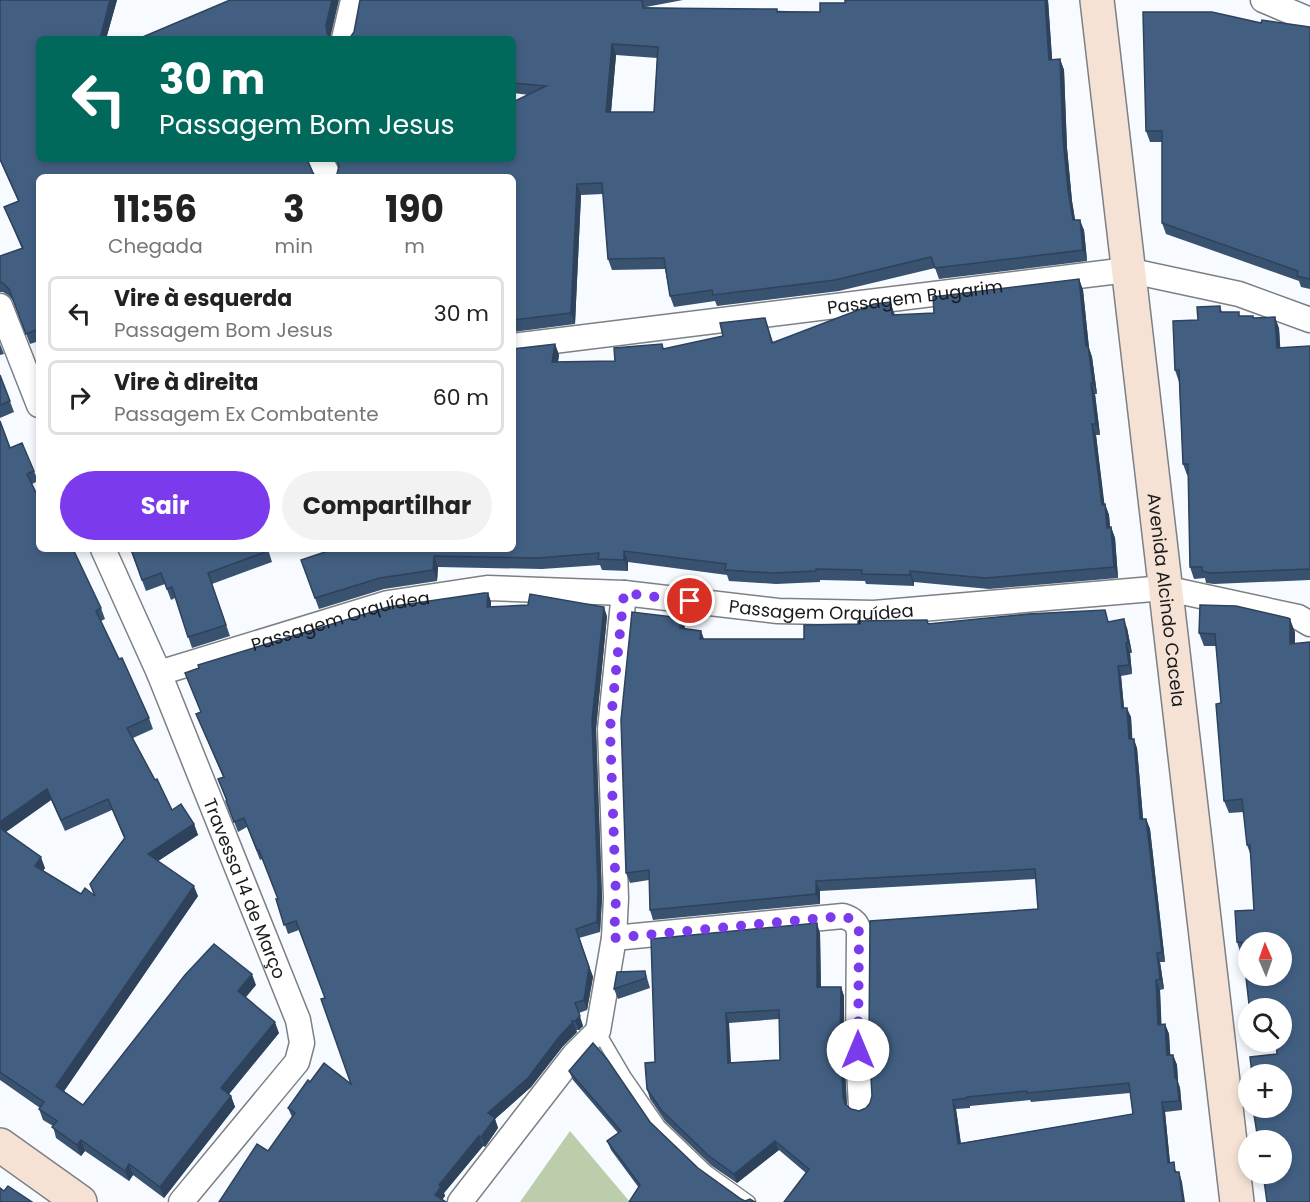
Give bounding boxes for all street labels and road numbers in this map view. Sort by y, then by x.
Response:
street label: Passagem Bugarim [826,273,1004,320]
street label: Avenida Alcindo Cacela [1142,492,1192,708]
street label: Passagem Orquídea [248,584,431,657]
street label: Passagem Orquídea [728,593,915,625]
street label: Travessa 14 de Março [198,794,293,982]

